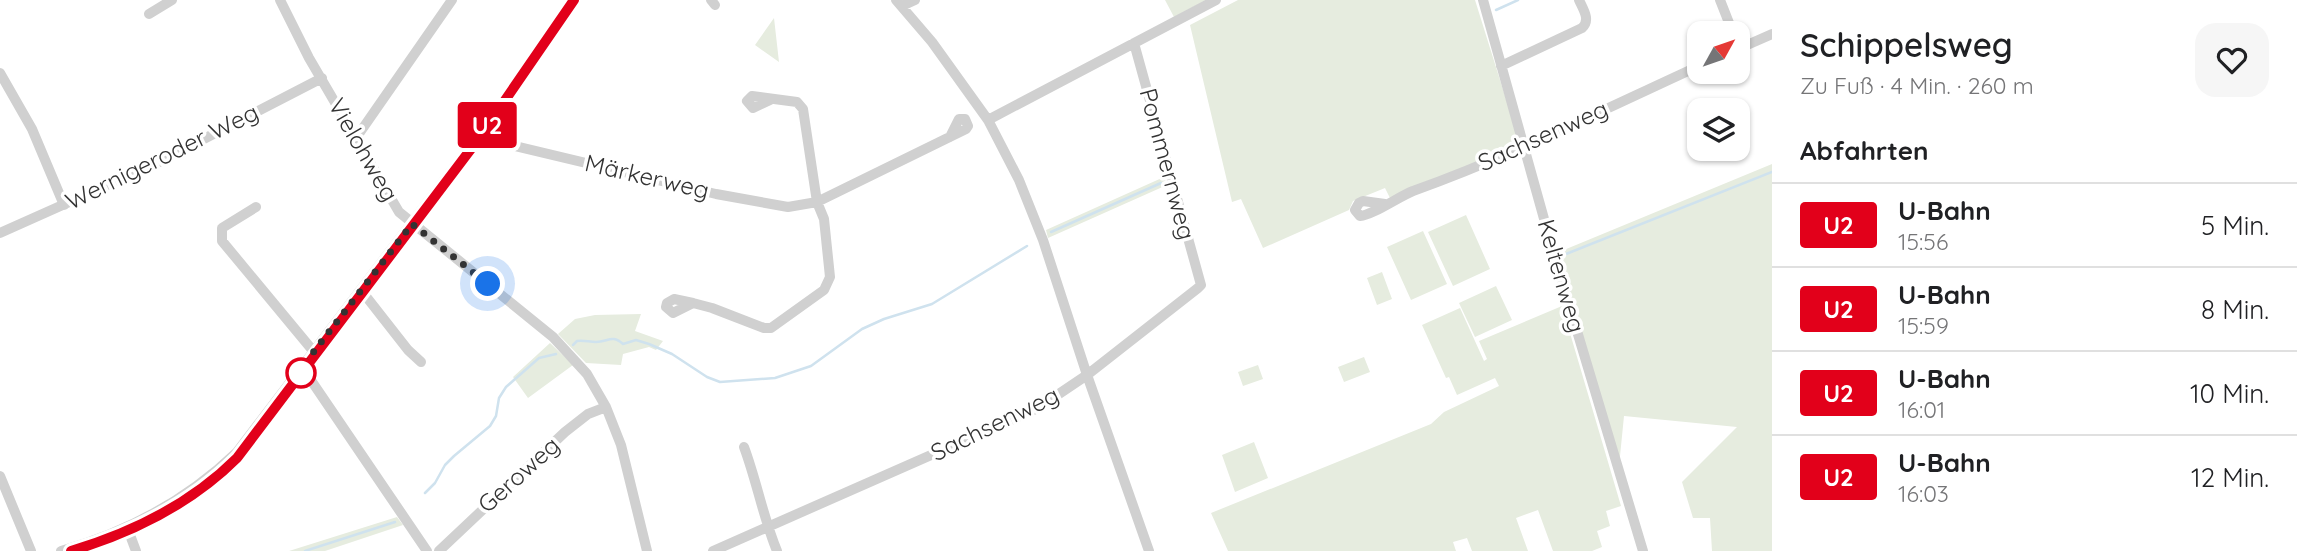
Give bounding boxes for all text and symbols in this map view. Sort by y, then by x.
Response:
north arrow [1687,21,1750,84]
map controls [1687,21,1750,161]
button: heart [2195,23,2269,97]
text: Schippelsweg [1800,24,2013,65]
text: Zu Fuß · 4 Min. · 260 m [1800,71,2034,100]
street label: Pommernweg [1133,85,1203,243]
street label: Vielohweg [322,92,405,207]
street label: Sachsenweg [1473,93,1612,177]
street label: Wernigeroder Weg [60,96,263,216]
button: layers [1687,98,1750,161]
line badge: U2 [456,102,518,148]
text: U2 [472,110,502,140]
text: Abfahrten [1800,134,1929,167]
street label: Märkerweg [582,147,712,205]
text: U-Bahn [1898,194,1991,227]
text: 5 Min. [2201,209,2269,242]
text: U2 [1823,210,1854,240]
street label: Keltenweg [1531,216,1592,336]
text: 15:56 [1898,227,1948,256]
your location [470,266,505,301]
text: U-Bahn [1898,278,1991,311]
text: 8 Min. [2201,293,2269,326]
text: U2 [1823,294,1854,324]
text: 15:59 [1898,311,1949,340]
unlabelled marker [286,358,316,388]
text: U-Bahn [1898,362,1991,395]
text: 10 Min. [2190,377,2269,410]
text: U2 [1823,378,1854,408]
street label: Sachsenweg [925,379,1064,467]
text: 16:01 [1898,395,1945,424]
street label: Geroweg [471,430,565,519]
text: U-Bahn [1898,446,1991,479]
text: 12 Min. [2191,461,2269,494]
text: U2 [1823,462,1854,492]
text: 16:03 [1898,479,1949,508]

